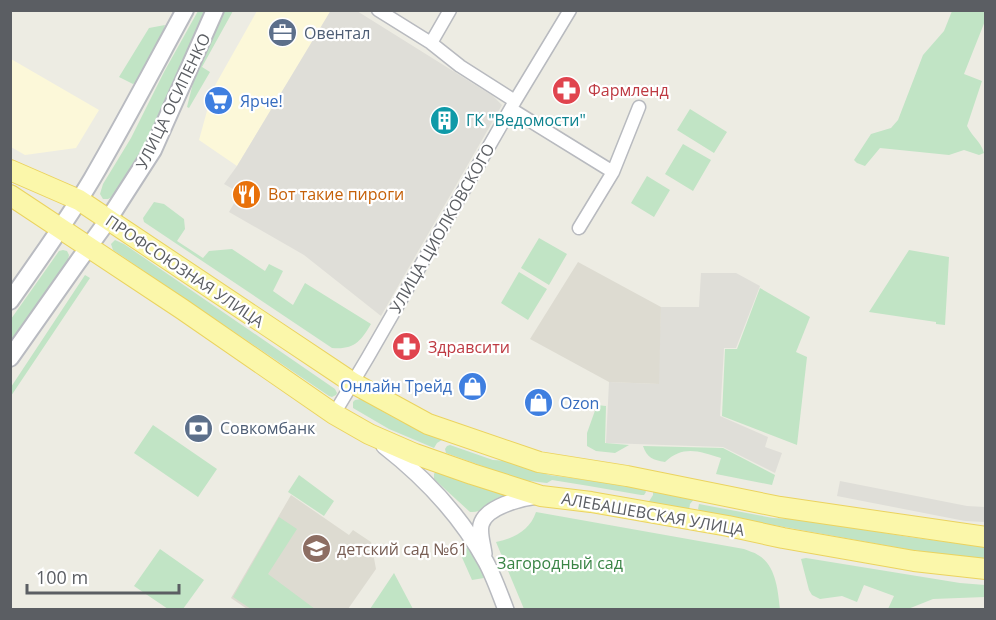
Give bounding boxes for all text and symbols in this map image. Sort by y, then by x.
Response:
office icon: Овентал [267,17,299,49]
place label: Овентал [304,22,370,44]
street label: УЛИЦА ОСИПЕНКО [131,29,215,173]
pharmacy icon: Фармленд [551,74,583,106]
place label: Фармленд [588,79,669,101]
supermarket icon: Ярче! [203,85,235,117]
place label: Ярче! [240,90,283,112]
building icon: ГК "Ведомости" [429,104,461,136]
place label: ГК "Ведомости" [466,109,586,131]
street label: УЛИЦА ЦИОЛКОВСКОГО [384,139,500,317]
restaurant icon: Вот такие пироги [231,178,263,210]
place label: Вот такие пироги [268,183,404,205]
street label: ПРОФСОЮЗНАЯ УЛИЦА [102,210,269,333]
pharmacy icon: Здравсити [391,331,423,363]
place label: Здравсити [428,336,510,358]
shop icon: Онлайн Трейд [457,370,489,402]
place label: Онлайн Трейд [340,375,452,397]
shop icon: Ozon [523,387,555,419]
place label: Ozon [560,392,599,414]
bank icon: Совкомбанк [183,412,215,444]
place label: Совкомбанк [220,417,316,439]
street label: АЛЕБАШЕВСКАЯ УЛИЦА [560,487,747,541]
school or university icon: детский сад №61 [300,533,332,565]
place label: детский сад №61 [337,538,468,560]
park label: Загородный сад [497,552,623,574]
scale bar [27,557,178,595]
text: 100 m [36,565,88,589]

